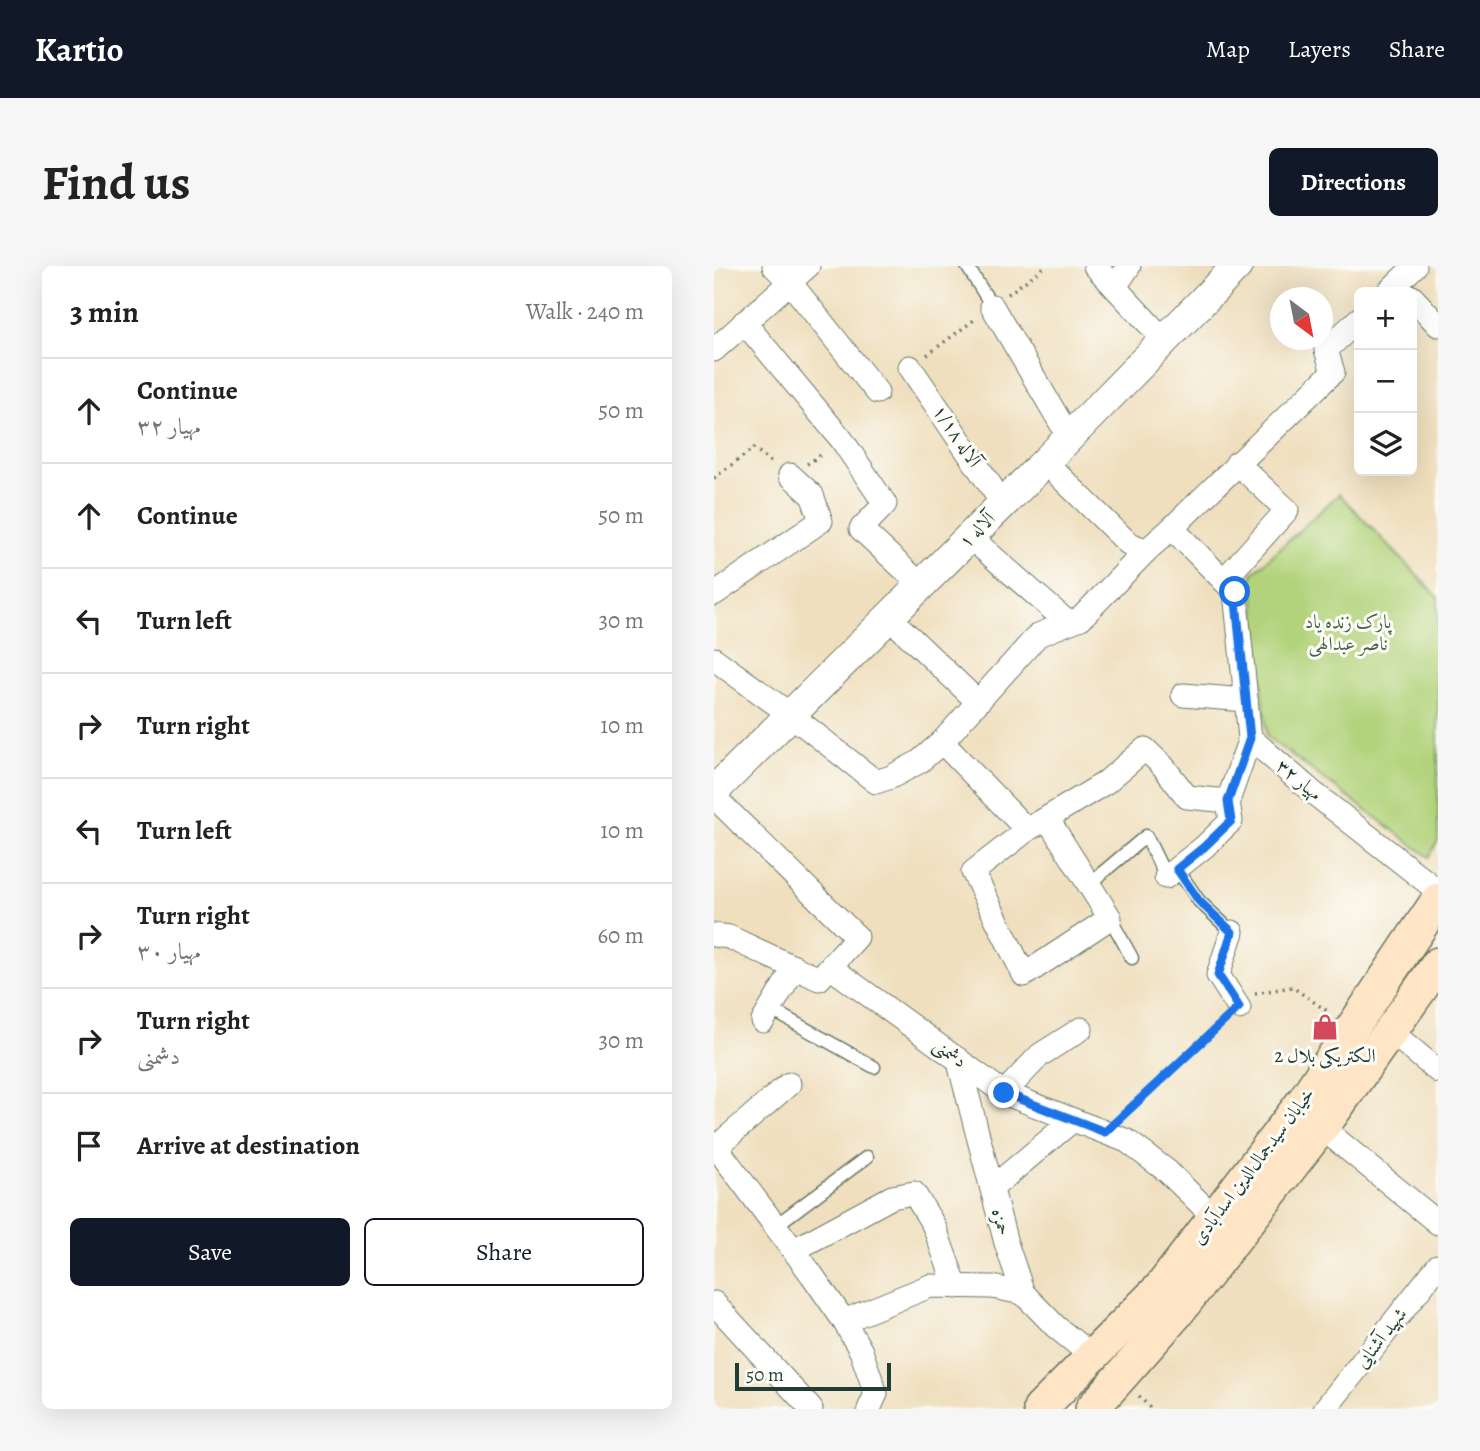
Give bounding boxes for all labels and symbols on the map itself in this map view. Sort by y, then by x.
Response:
north arrow [1270,287,1333,350]
street label: آلاله ۱/۱۸ [927,400,988,474]
street label: آلاله ۱ [953,505,1002,554]
route start [1219,576,1250,607]
park label: پارک زنده یاد ناصر عبدالهی [1305,609,1393,657]
street label: مهیار ۳۲ [1271,753,1327,807]
shop icon: الکتریکی بلال 2 [1310,1012,1340,1042]
street label: دشمنی [928,1032,972,1074]
place label: الکتریکی بلال 2 [1274,1043,1376,1069]
route end [988,1077,1019,1108]
street label: خیابان سیدجمال‌الدین اسدآبادی [1185,1082,1321,1250]
street label: حمزه [985,1205,1017,1239]
street label: شهید آشنایی [1349,1302,1413,1374]
scale bar [735,1360,891,1392]

